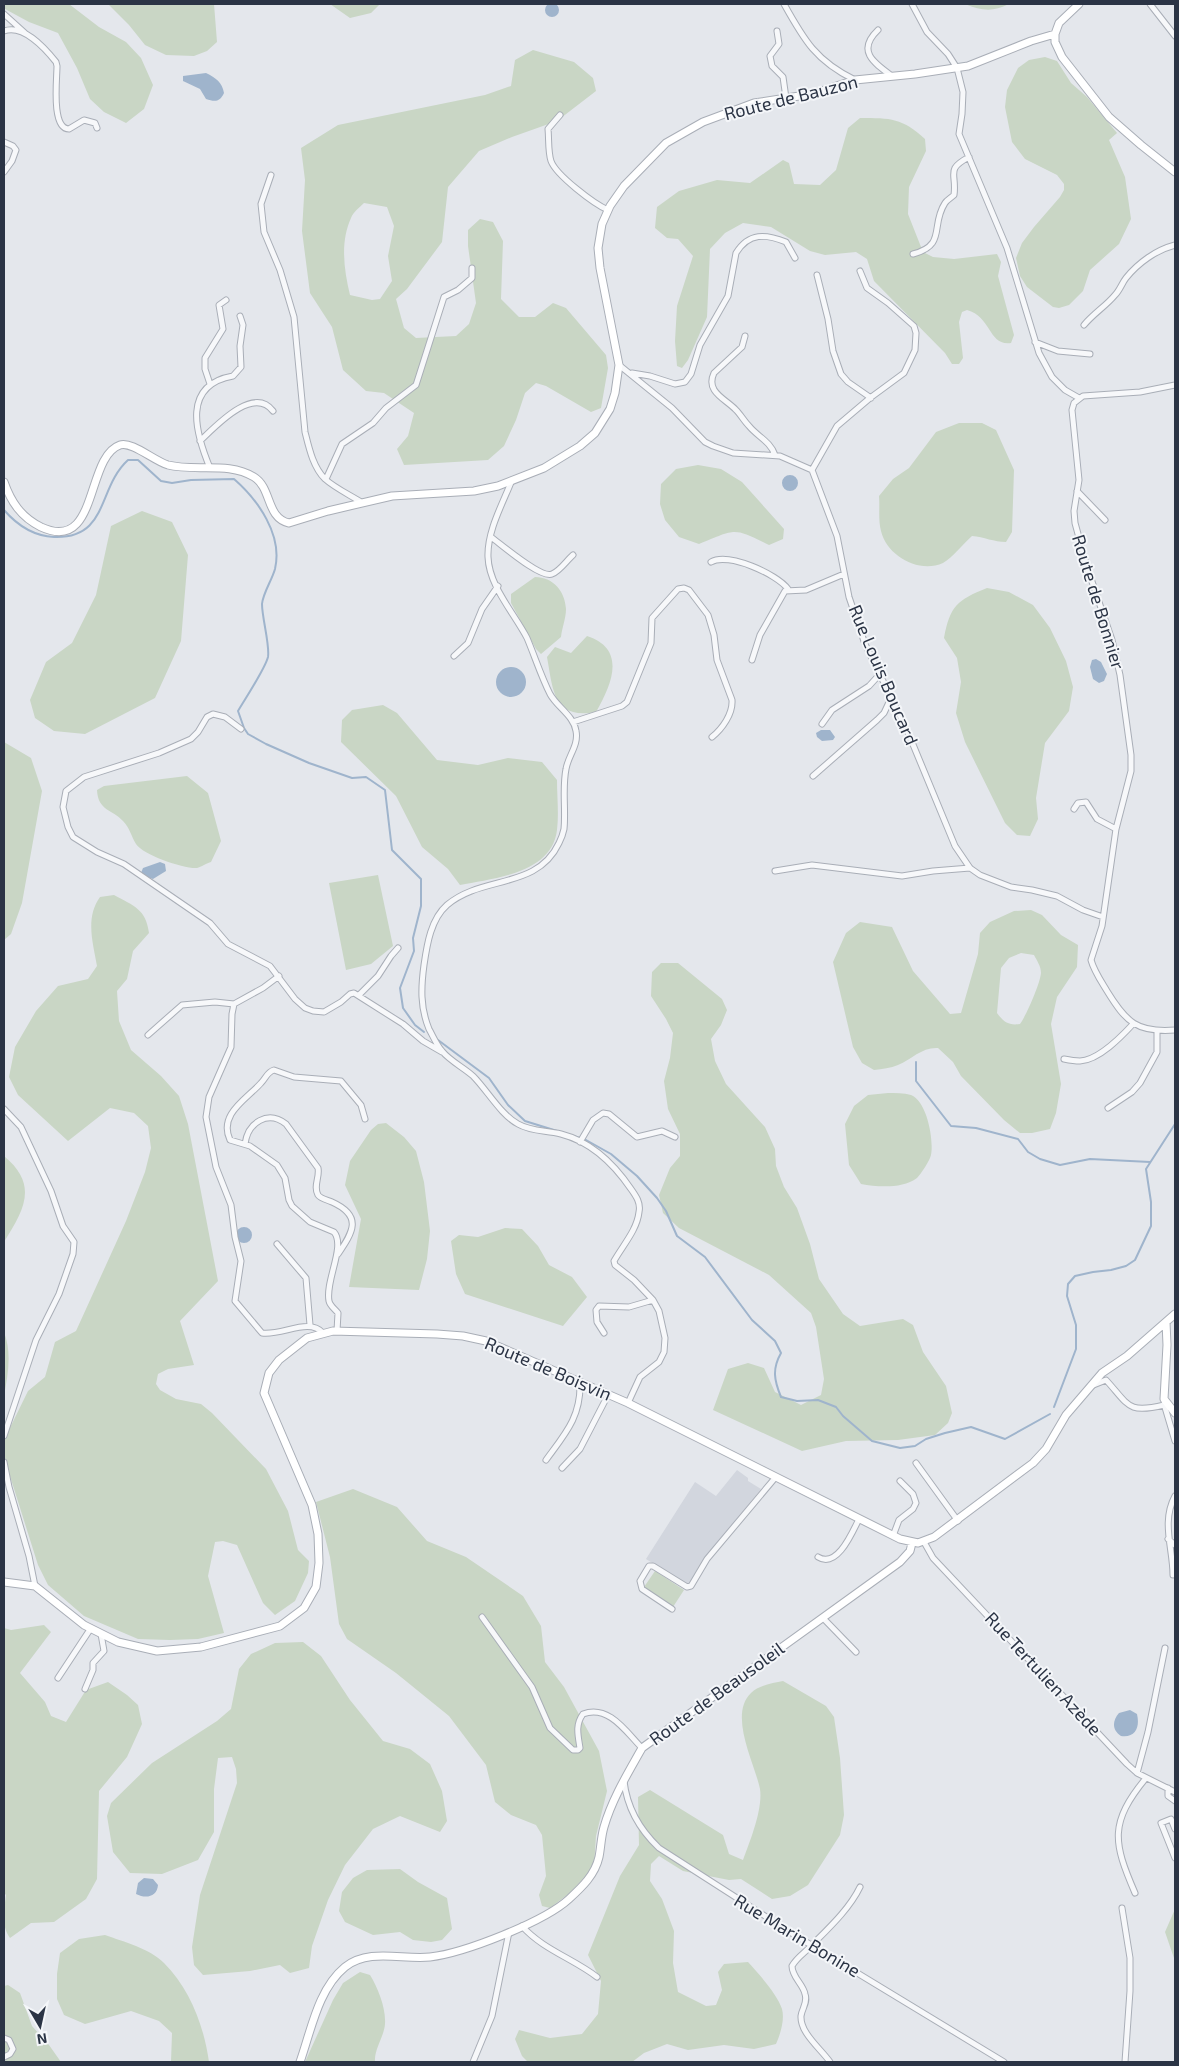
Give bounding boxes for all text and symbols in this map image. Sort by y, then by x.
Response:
street label: Route de Bauzon [722,70,860,124]
street label: Route de Bonnier [1068,532,1130,672]
street label: Rue Louis Boucard [844,601,923,748]
street label: Route de Boisvin [482,1331,615,1405]
street label: Rue Tertulien Azède [981,1607,1107,1740]
street label: Route de Beausoleil [645,1637,789,1749]
street label: Rue Marin Bonine [730,1889,865,1981]
north arrow [15,2001,65,2051]
text: N [36,2030,48,2049]

